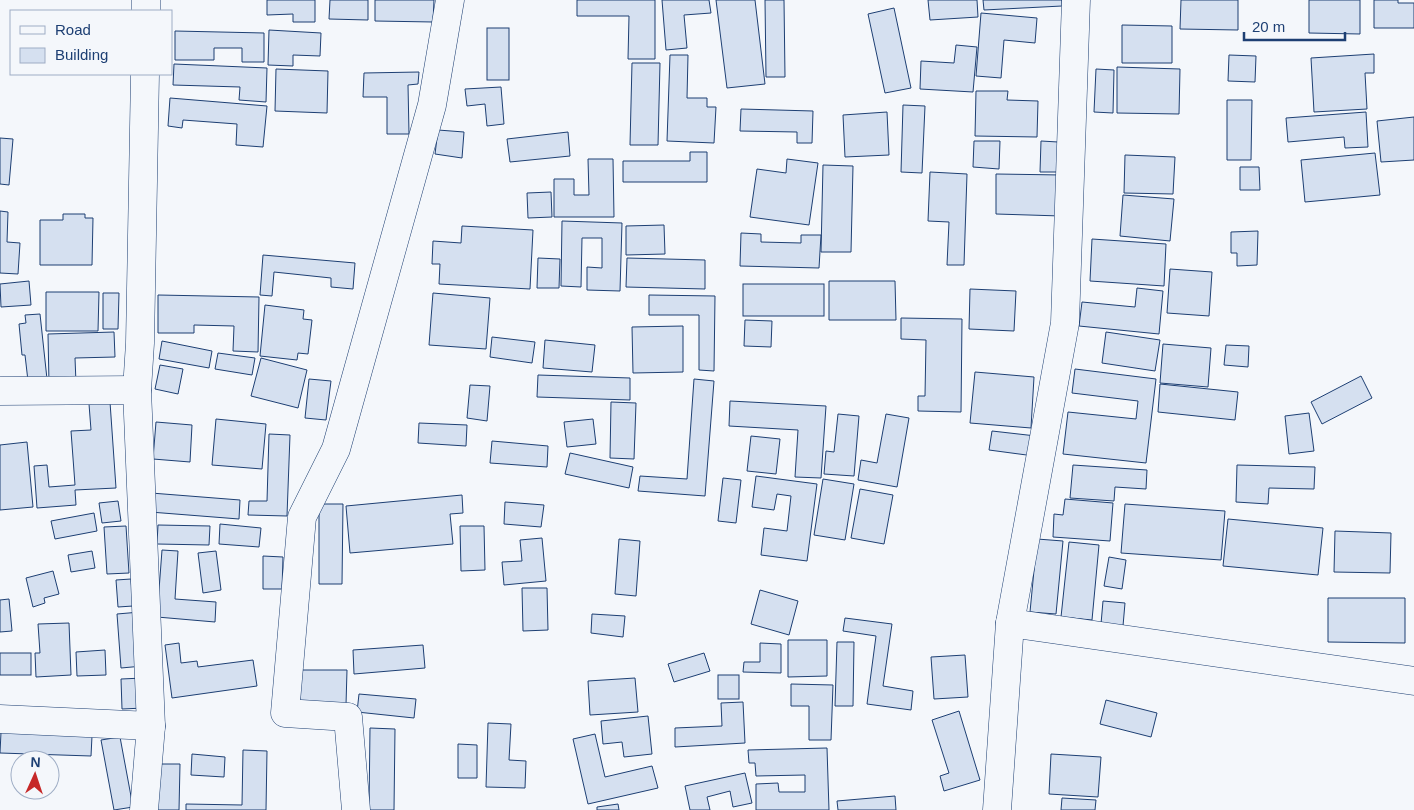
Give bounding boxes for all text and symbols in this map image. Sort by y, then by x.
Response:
legend [10,10,172,75]
scale bar [1244,10,1345,42]
text: 20 m [1252,18,1285,35]
text: Road [55,21,91,38]
text: Building [55,46,108,63]
north arrow [10,750,60,800]
text: N [30,754,41,770]

